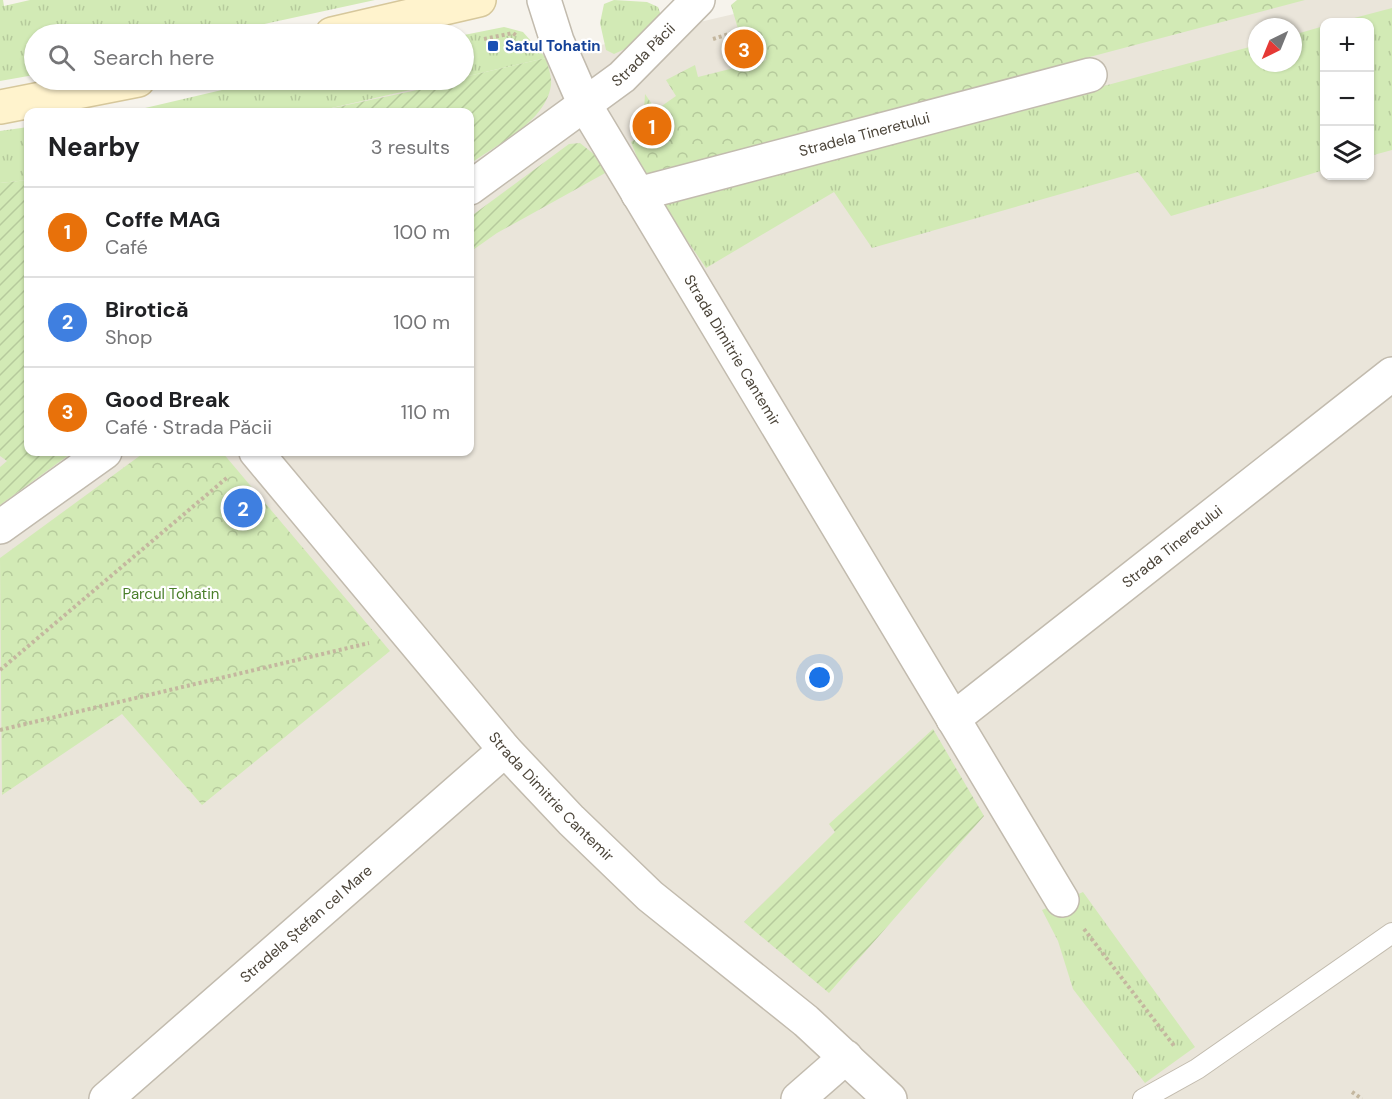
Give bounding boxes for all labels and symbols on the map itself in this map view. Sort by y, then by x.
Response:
north arrow [1248,18,1302,72]
street label: Strada Păcii [608,19,680,91]
pin: 3 [724,26,764,72]
place label: Satul Tohatin [505,36,601,56]
marker: Satul Tohatin [486,39,500,53]
pin: 1 [632,104,672,148]
street label: Stradela Tineretului [797,108,932,161]
street label: Strada Dimitrie Cantemir [679,271,785,430]
pin: 2 [224,486,262,530]
street label: Strada Tineretului [1118,501,1227,592]
park label: Parcul Tohatin [123,584,219,604]
your location [805,663,834,692]
street label: Strada Dimitrie Cantemir [484,728,618,866]
street label: Stradela Ștefan cel Mare [236,861,377,987]

